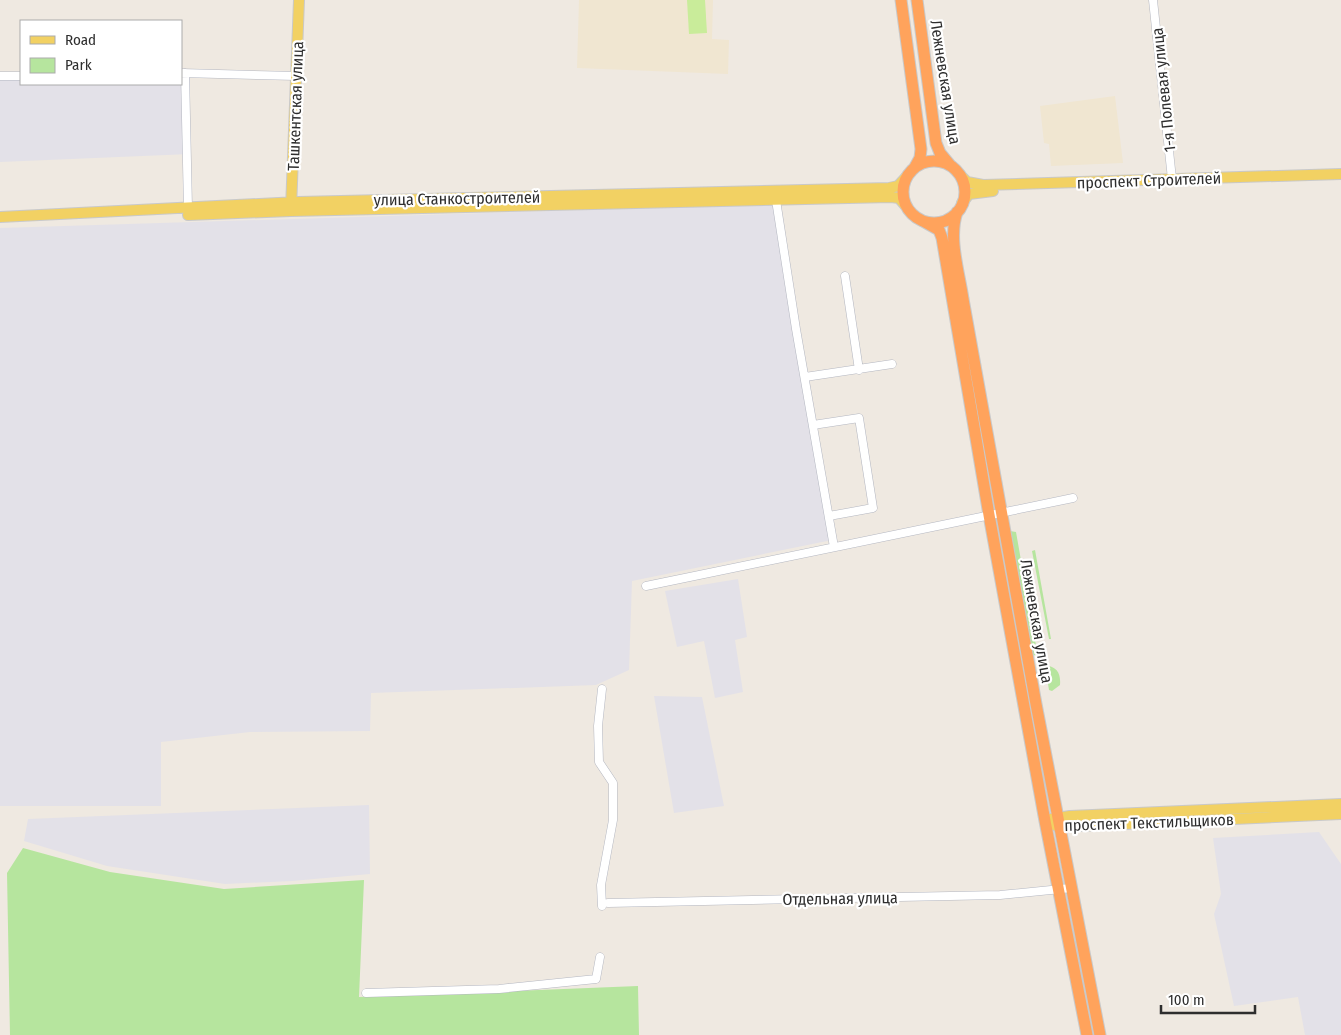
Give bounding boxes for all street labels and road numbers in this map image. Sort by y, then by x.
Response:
street label: Лежневская улица [926,19,965,146]
street label: 1-я Полевая улица [1147,27,1179,153]
street label: Ташкентская улица [284,41,307,171]
street label: проспект Строителей [1077,168,1221,193]
street label: улица Станкостроителей [374,188,540,209]
street label: Лежневская улица [1016,558,1057,685]
street label: проспект Текстильщиков [1064,810,1234,835]
street label: Отдельная улица [782,888,898,909]

